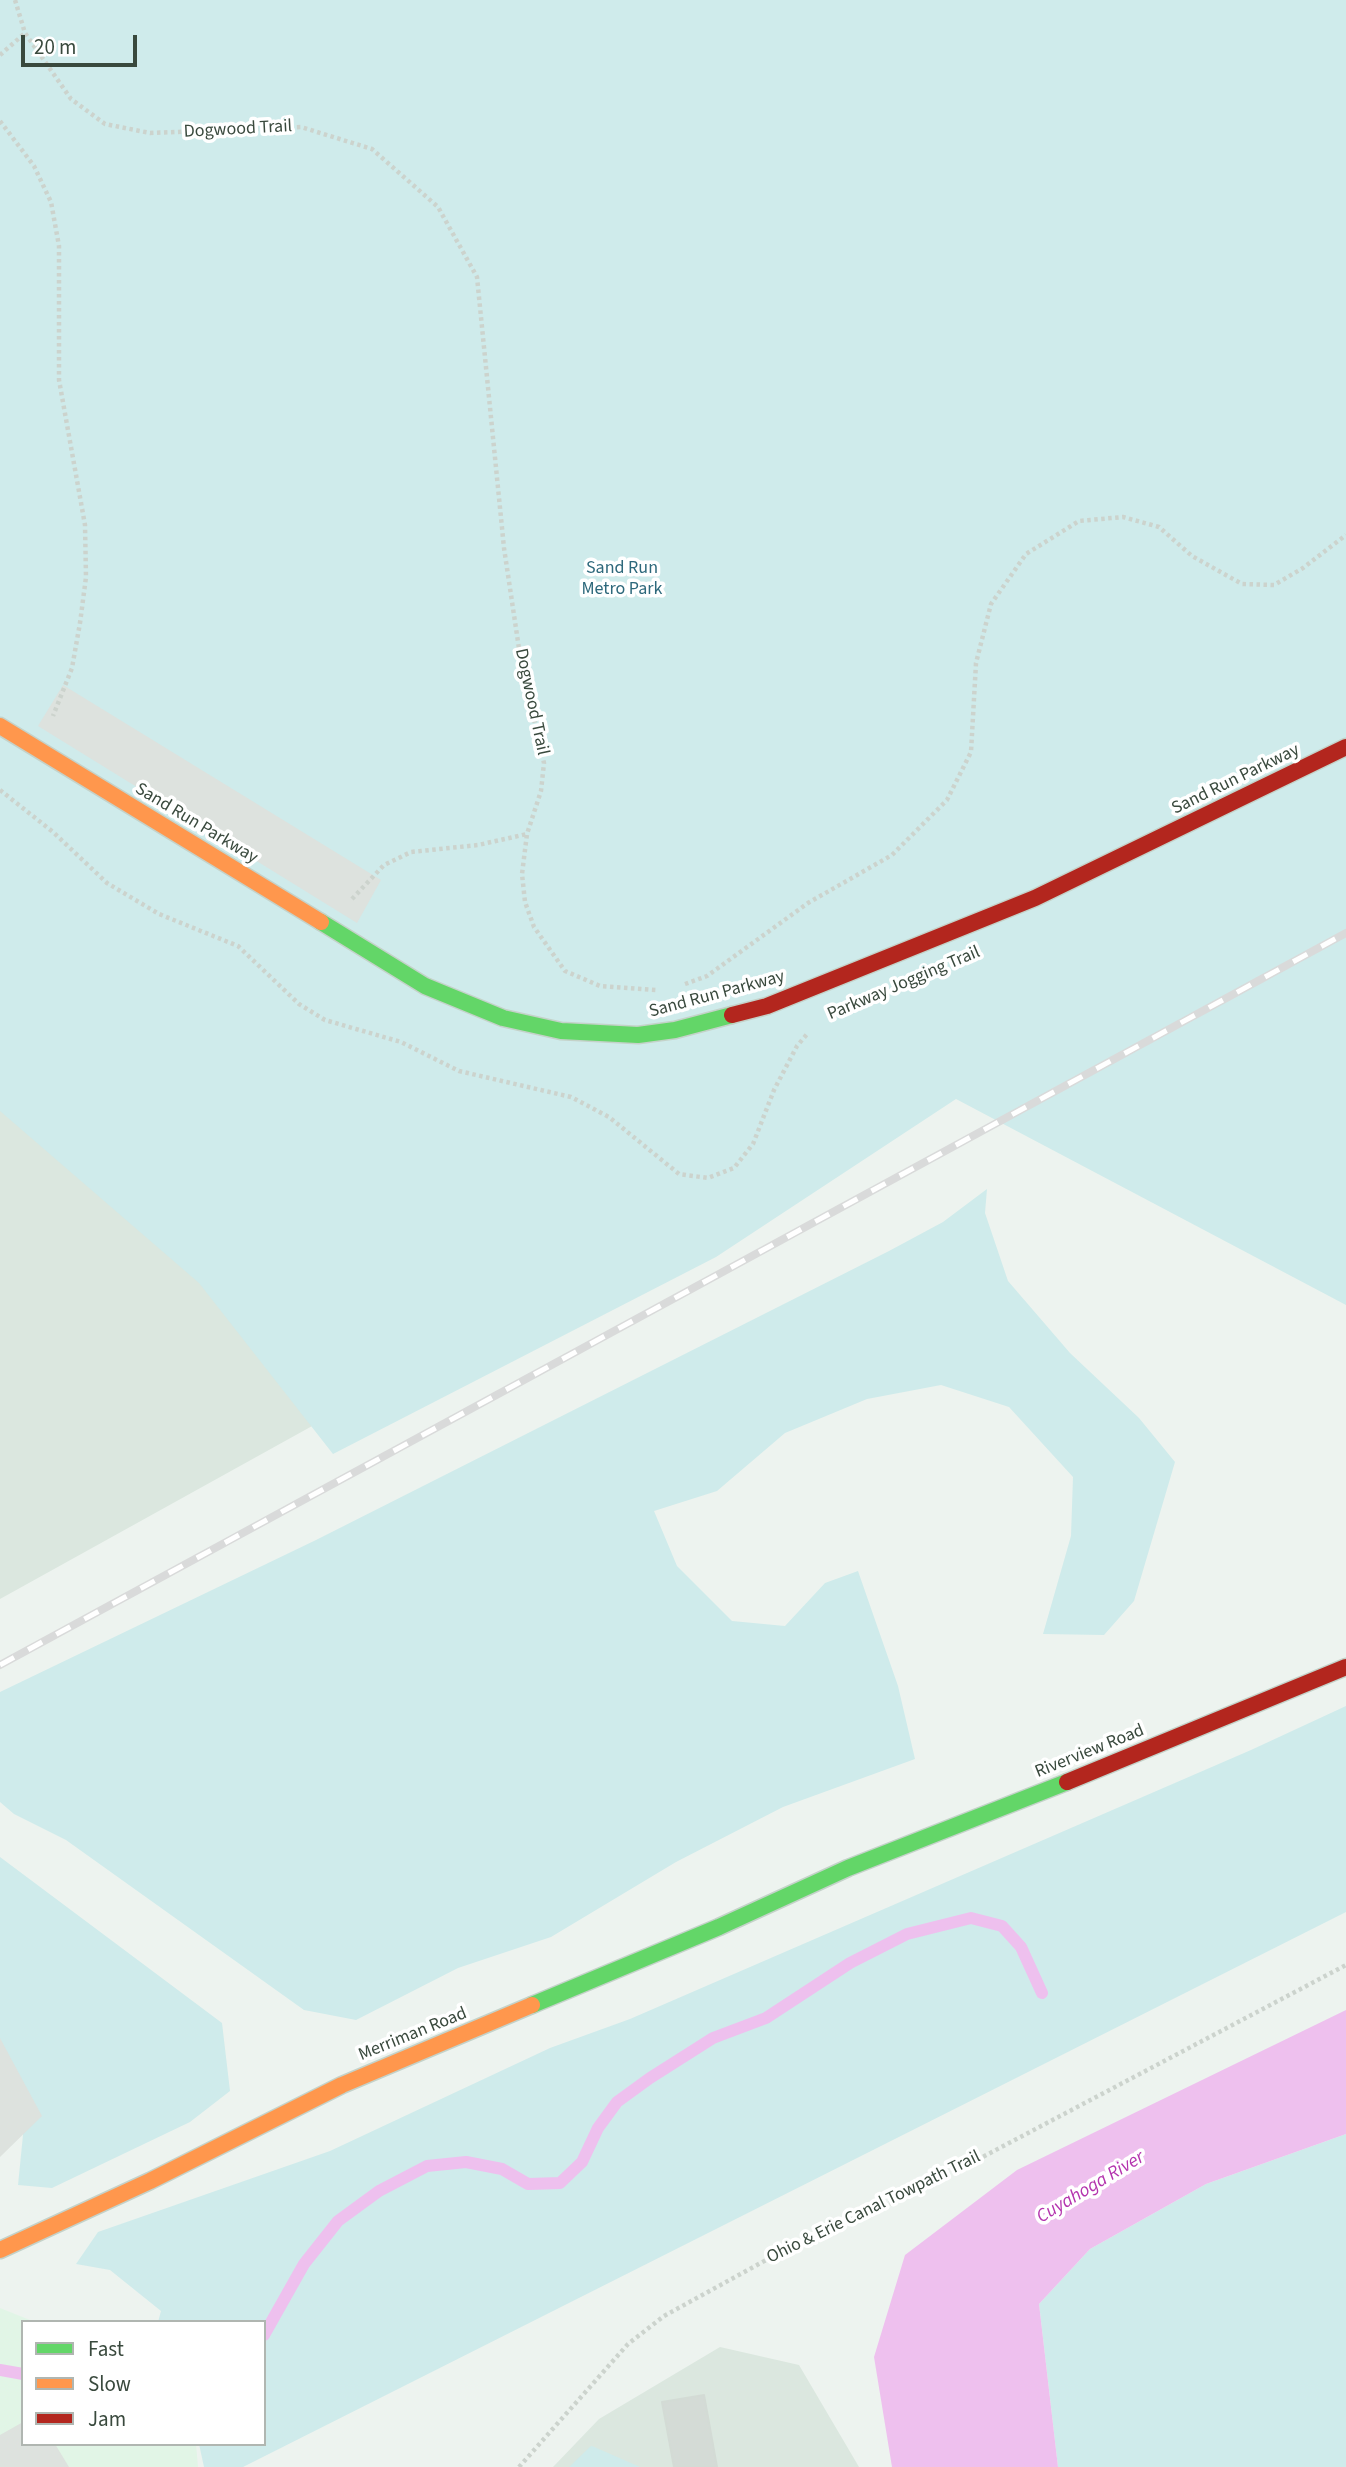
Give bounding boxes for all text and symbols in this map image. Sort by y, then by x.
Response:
scale bar [24,21,140,65]
text: 20 m [34,32,76,62]
street label: Dogwood Trail [183,116,293,144]
park label: Sand Run Metro Park [582,558,662,600]
street label: Dogwood Trail [509,647,553,757]
street label: Sand Run Parkway [1169,740,1303,820]
street label: Sand Run Parkway [131,779,261,869]
street label: Parkway Jogging Trail [824,942,984,1026]
street label: Sand Run Parkway [647,967,787,1023]
street label: Riverview Road [1032,1720,1148,1784]
street label: Merriman Road [356,2003,470,2067]
street label: Ohio & Erie Canal Towpath Trail [764,2147,984,2269]
water label: Cuyahoga River [1033,2147,1149,2229]
legend [21,2320,266,2446]
text: Fast [88,2334,124,2364]
text: Slow [88,2369,131,2399]
text: Jam [88,2404,126,2434]

